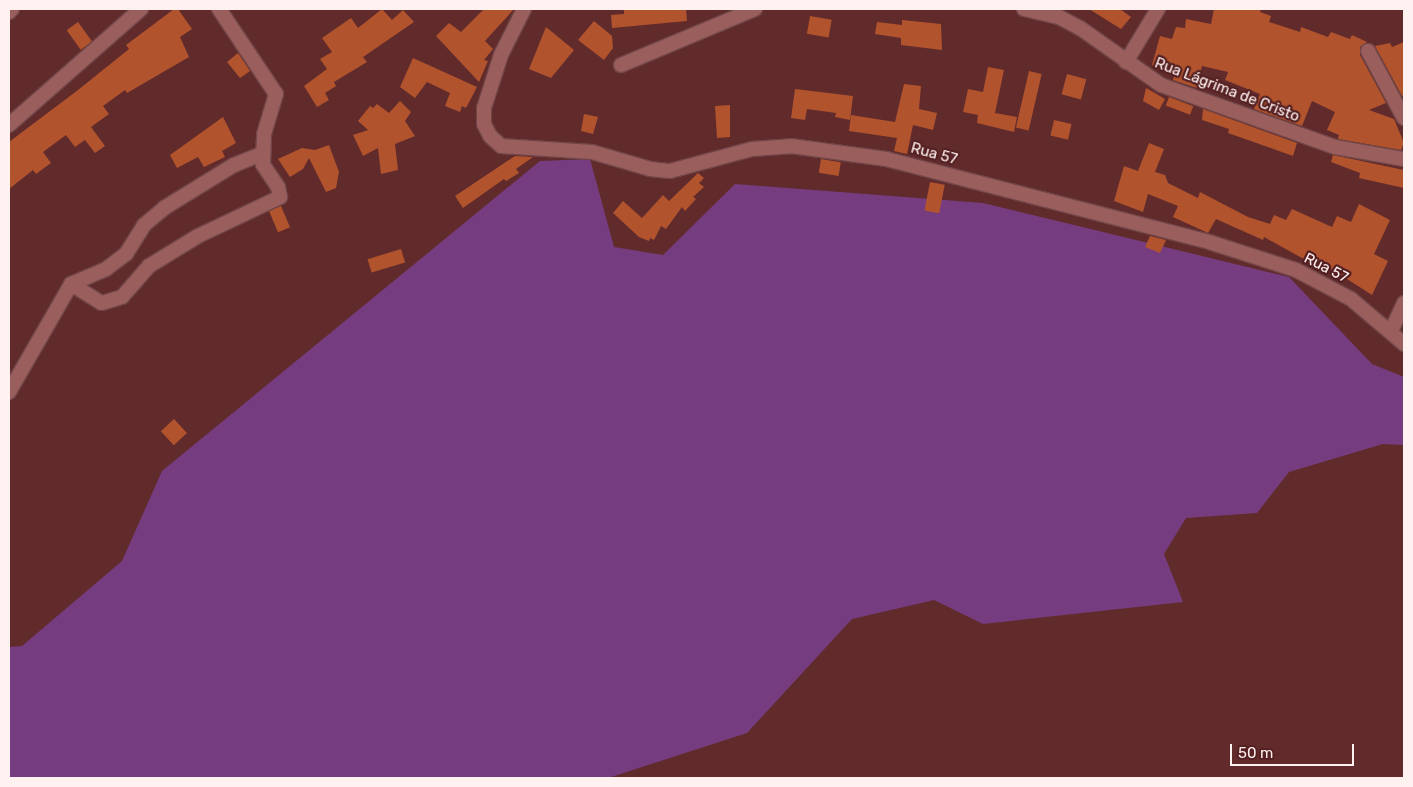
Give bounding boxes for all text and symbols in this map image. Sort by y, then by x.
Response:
street label: Rua Lágrima de Cristo [1152,54,1302,126]
street label: Rua 57 [909,139,959,169]
street label: Rua 57 [1301,249,1351,287]
scale bar [1233,734,1357,766]
text: 50 m [1238,744,1273,762]

